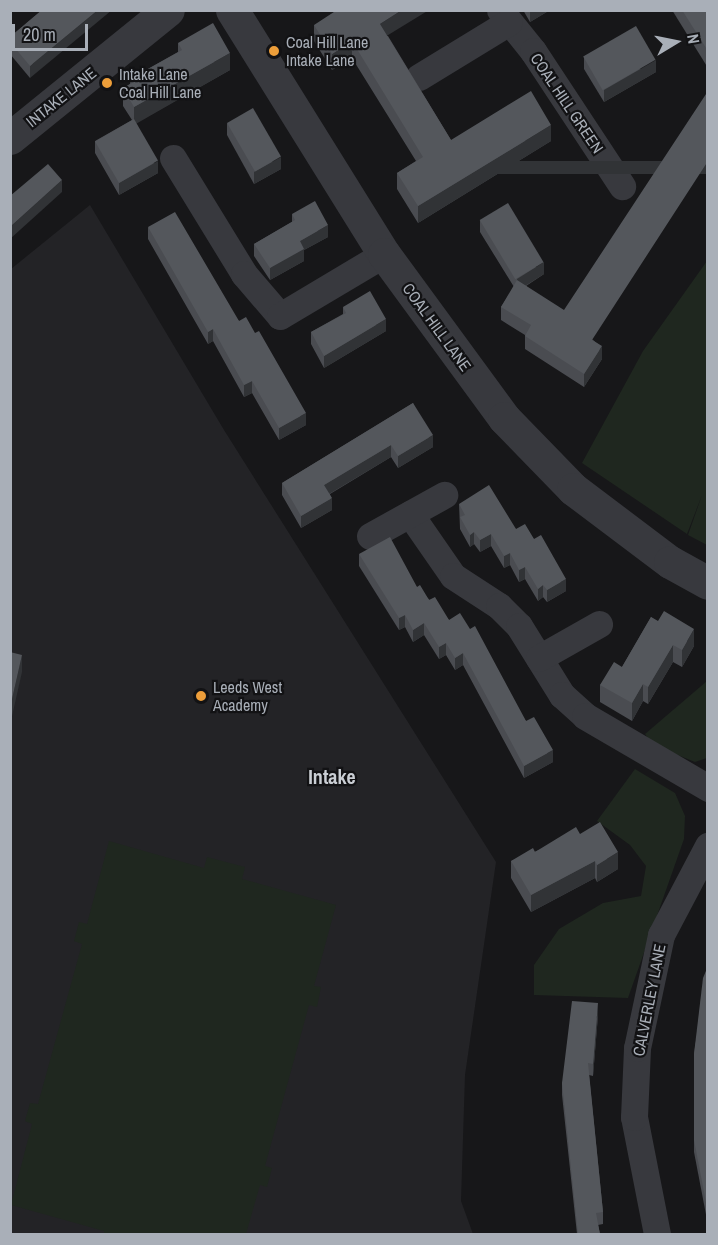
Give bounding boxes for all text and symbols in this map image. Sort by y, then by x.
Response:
scale bar [15,12,92,50]
north arrow [646,12,706,72]
text: 20 m [23,22,56,47]
place label: Coal Hill Lane Intake Lane [286,32,368,70]
text: N [682,32,705,45]
marker: Coal Hill Lane Intake Lane [267,44,281,58]
street label: COAL HILL GREEN [526,49,608,157]
street label: INTAKE LANE [22,63,100,131]
place label: Intake Lane Coal Hill Lane [119,64,201,102]
marker: Intake Lane Coal Hill Lane [100,76,114,90]
street label: COAL HILL LANE [398,279,476,375]
place label: Leeds West Academy [213,677,282,715]
marker: Leeds West Academy [194,689,208,703]
district label: Intake [308,764,356,788]
street label: CALVERLEY LANE [629,942,669,1058]

